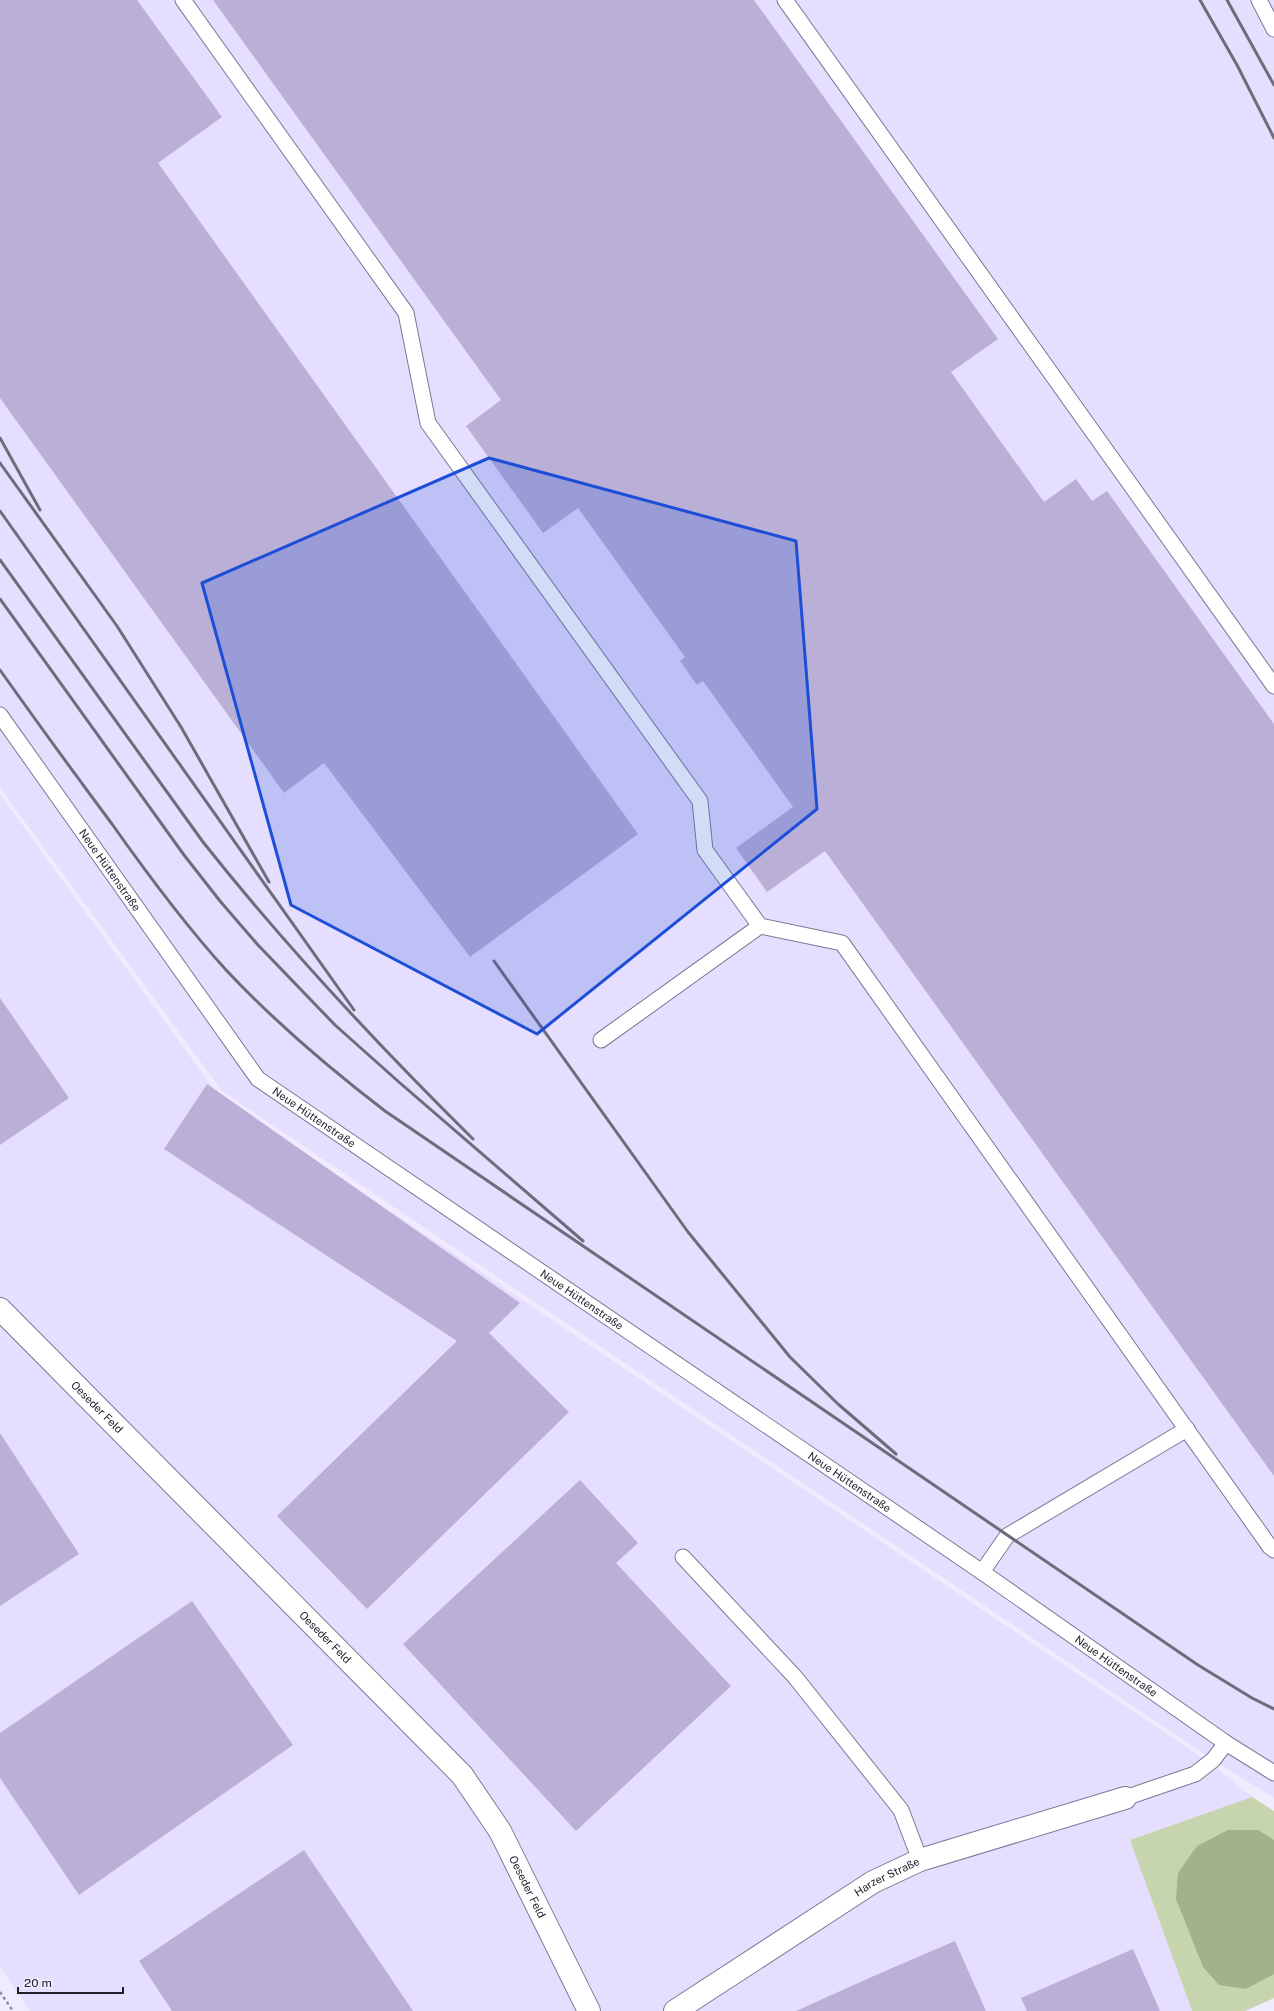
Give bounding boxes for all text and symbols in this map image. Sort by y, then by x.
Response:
street label: Neue Hüttenstraße [77,827,143,913]
street label: Neue Hüttenstraße [270,1085,358,1150]
street label: Neue Hüttenstraße [538,1267,626,1332]
street label: Oeseder Feld [69,1379,125,1435]
street label: Neue Hüttenstraße [806,1449,893,1514]
street label: Oeseder Feld [297,1609,353,1665]
street label: Neue Hüttenstraße [1073,1633,1160,1699]
street label: Oeseder Feld [507,1854,548,1920]
street label: Harzer Straße [852,1855,921,1899]
scale bar [18,1969,123,1995]
text: 20 m [24,1976,52,1990]

